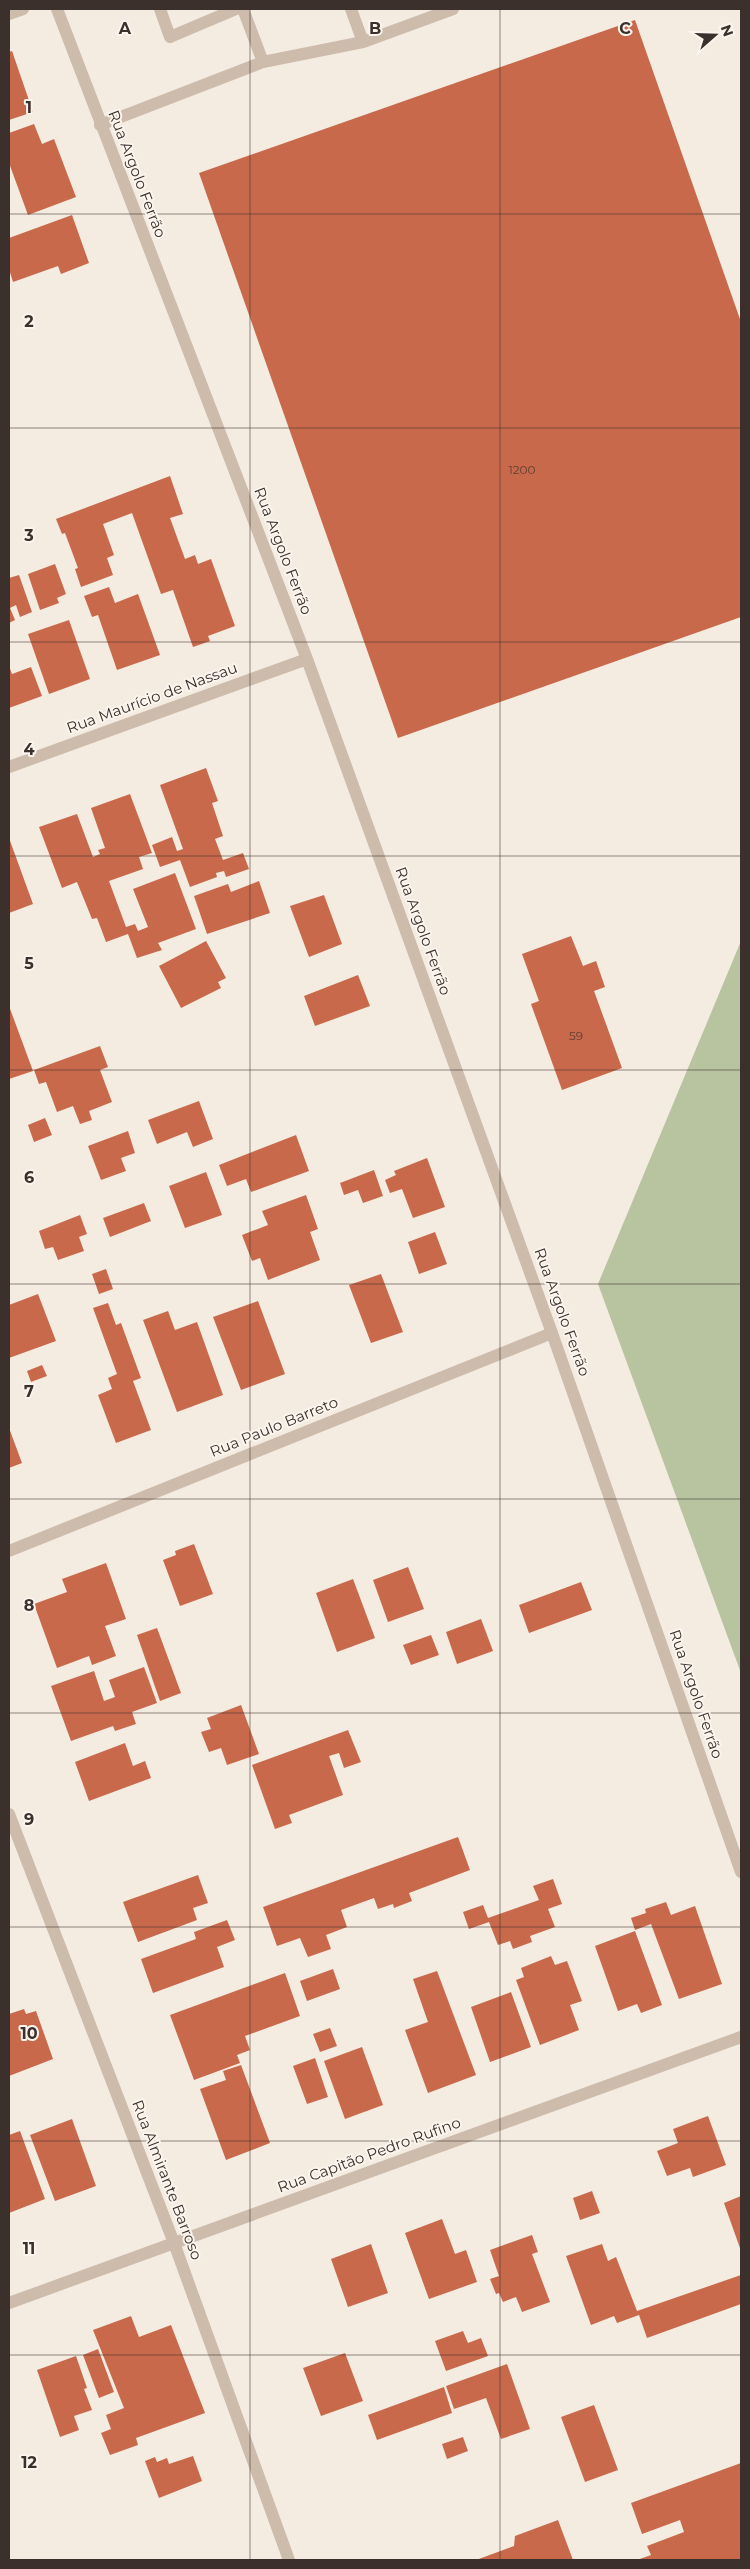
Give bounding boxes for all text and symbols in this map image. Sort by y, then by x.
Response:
north arrow [690,10,740,60]
text: A [118,19,132,38]
text: B [369,19,381,38]
text: C [619,19,631,38]
text: N [717,22,738,39]
text: 1 [26,98,32,117]
street label: Rua Argolo Ferrão [104,107,171,240]
text: 2 [24,312,34,331]
house number: 1200 [508,462,536,477]
street label: Rua Argolo Ferrão [250,484,317,617]
text: 3 [23,526,34,545]
street label: Rua Maurício de Nassau [64,658,240,737]
text: 4 [23,740,35,759]
street label: Rua Argolo Ferrão [391,864,456,998]
text: 5 [24,954,34,973]
house number: 59 [569,1028,583,1043]
text: 6 [24,1168,34,1187]
street label: Rua Argolo Ferrão [530,1245,595,1379]
text: 7 [24,1382,34,1401]
street label: Rua Paulo Barreto [207,1392,341,1461]
text: 8 [24,1596,34,1615]
street label: Rua Argolo Ferrão [665,1627,727,1761]
text: 9 [24,1810,34,1829]
text: 10 [20,2024,38,2043]
street label: Rua Almirante Barroso [128,2097,207,2262]
street label: Rua Capitão Pedro Rufino [275,2112,463,2197]
text: 11 [23,2239,35,2258]
text: 12 [21,2453,37,2472]

